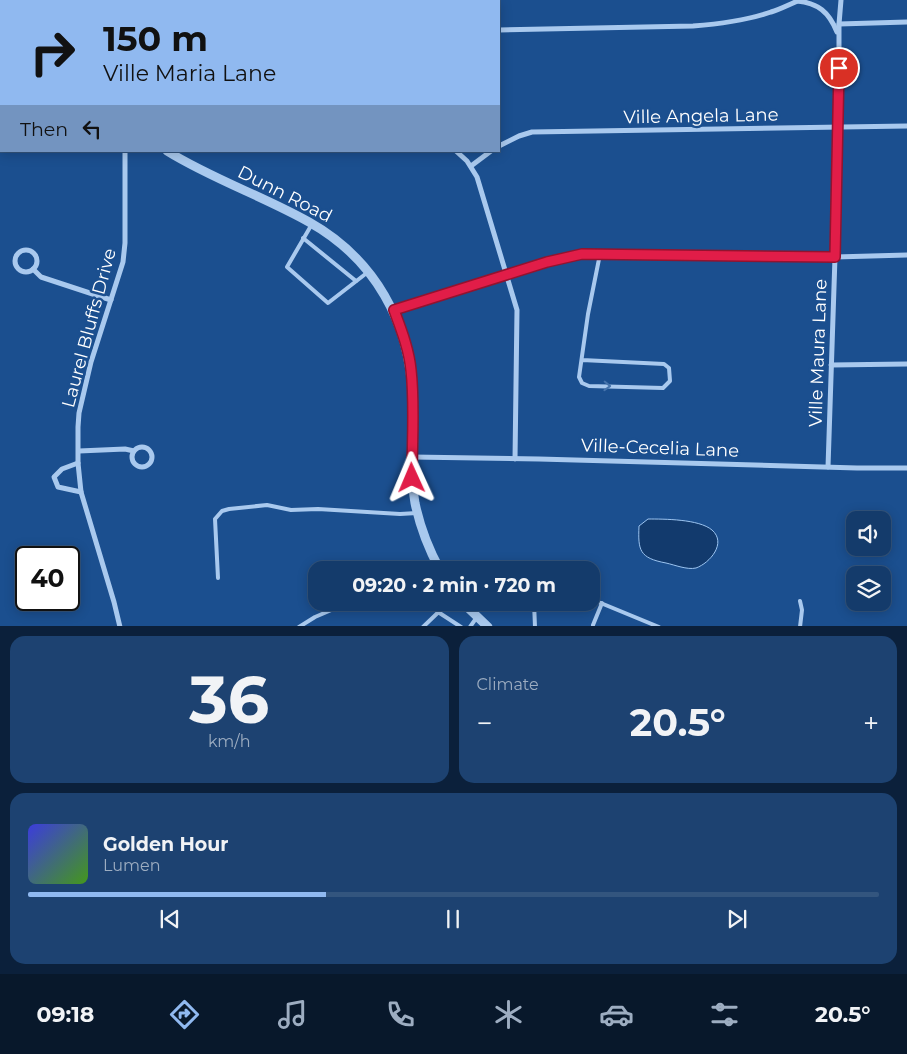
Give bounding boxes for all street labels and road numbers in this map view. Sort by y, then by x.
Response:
street label: Ville Angela Lane [623,104,779,128]
street label: Dunn Road [234,161,336,227]
street label: Laurel Bluffs Drive [57,246,121,410]
street label: Ville Maura Lane [804,278,832,428]
street label: Ville-Cecelia Lane [581,434,740,462]

